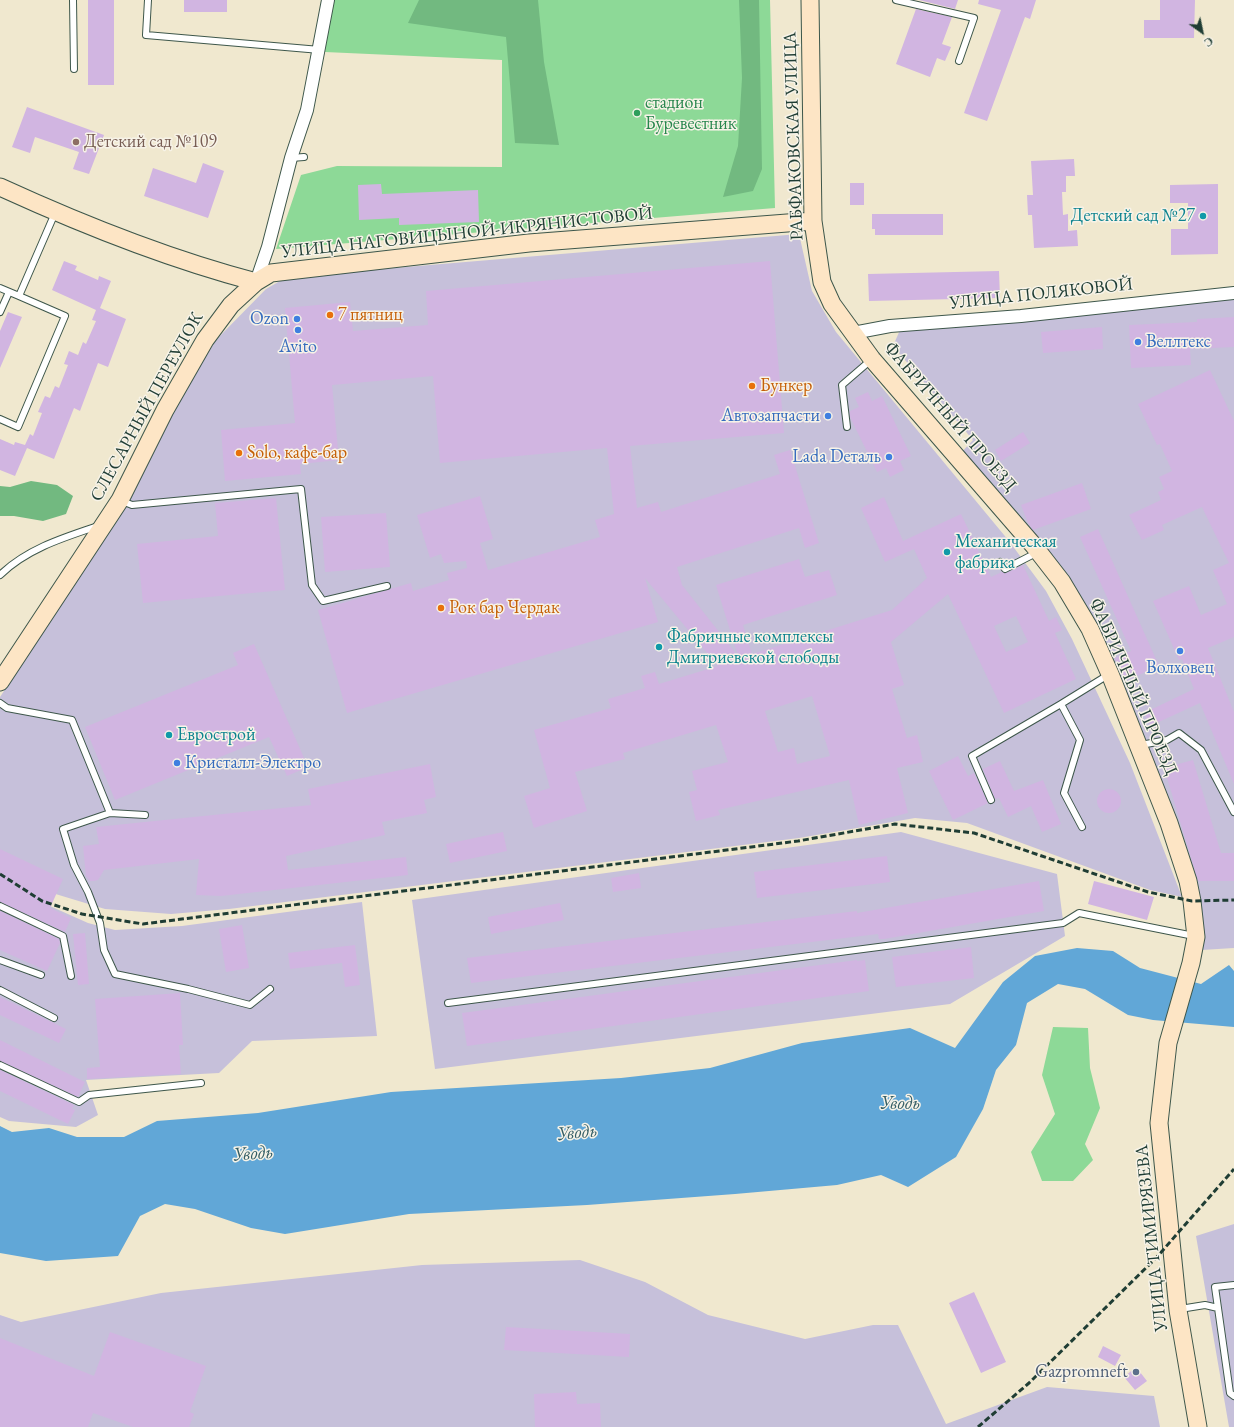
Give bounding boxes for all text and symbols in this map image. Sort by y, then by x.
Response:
north arrow [1182,12,1222,52]
street label: РАБФАКОВСКАЯ УЛИЦА [780,31,808,241]
text: С [1201,34,1216,50]
place label: стадион Буревестник [645,92,736,134]
marker: стадион Буревестник [632,108,642,118]
place label: Детский сад №109 [84,131,217,153]
marker: Детский сад №109 [71,137,81,147]
street label: УЛИЦА НАГОВИЦЫНОЙ-ИКРЯНИСТОВОЙ [280,203,654,263]
place label: Детский сад №27 [1071,205,1195,227]
marker: Детский сад №27 [1198,211,1208,221]
street label: УЛИЦА ПОЛЯКОВОЙ [948,274,1134,314]
place label: 7 пятниц [338,304,403,326]
place label: Ozon [250,308,289,330]
street label: СЛЕСАРНЫЙ ПЕРЕУЛОК [86,309,208,505]
marker: 7 пятниц [325,310,335,320]
marker: Ozon [292,314,302,324]
marker: Avito [293,325,303,335]
place label: Веллтекс [1146,331,1211,353]
place label: Avito [279,336,317,358]
marker: Веллтекс [1133,337,1143,347]
street label: ФАБРИЧНЫЙ ПРОЕЗД [879,338,1021,496]
place label: Бункер [760,375,812,397]
marker: Бункер [747,381,757,391]
place label: Автозапчасти [721,405,820,427]
marker: Автозапчасти [823,411,833,421]
place label: Solo, кафе-бар [247,442,347,464]
place label: Lada Dеталь [792,446,881,468]
marker: Solo, кафе-бар [234,448,244,458]
marker: Lada Dеталь [884,452,894,462]
place label: Механическая фабрика [955,531,1057,574]
marker: Механическая фабрика [942,547,952,557]
street label: ФАБРИЧНЫЙ ПРОЕЗД [1084,595,1182,779]
place label: Рок бар Чердак [449,597,560,619]
marker: Рок бар Чердак [436,603,446,613]
place label: Фабричные комплексы Дмитриевской слободы [667,626,839,668]
marker: Фабричные комплексы Дмитриевской слободы [654,642,664,652]
marker: Волховец [1175,646,1185,656]
place label: Волховец [1146,657,1214,679]
place label: Еврострой [177,724,255,746]
marker: Еврострой [164,730,174,740]
place label: Кристалл-Электро [185,752,321,774]
marker: Кристалл-Электро [172,758,182,768]
water label: Уводь [880,1093,920,1115]
water label: Уводь [556,1120,598,1146]
water label: Уводь [232,1141,274,1167]
street label: УЛИЦА ТИМИРЯЗЕВА [1131,1143,1173,1333]
place label: Gazpromneft [1035,1361,1128,1383]
marker: Gazpromneft [1131,1367,1141,1377]

